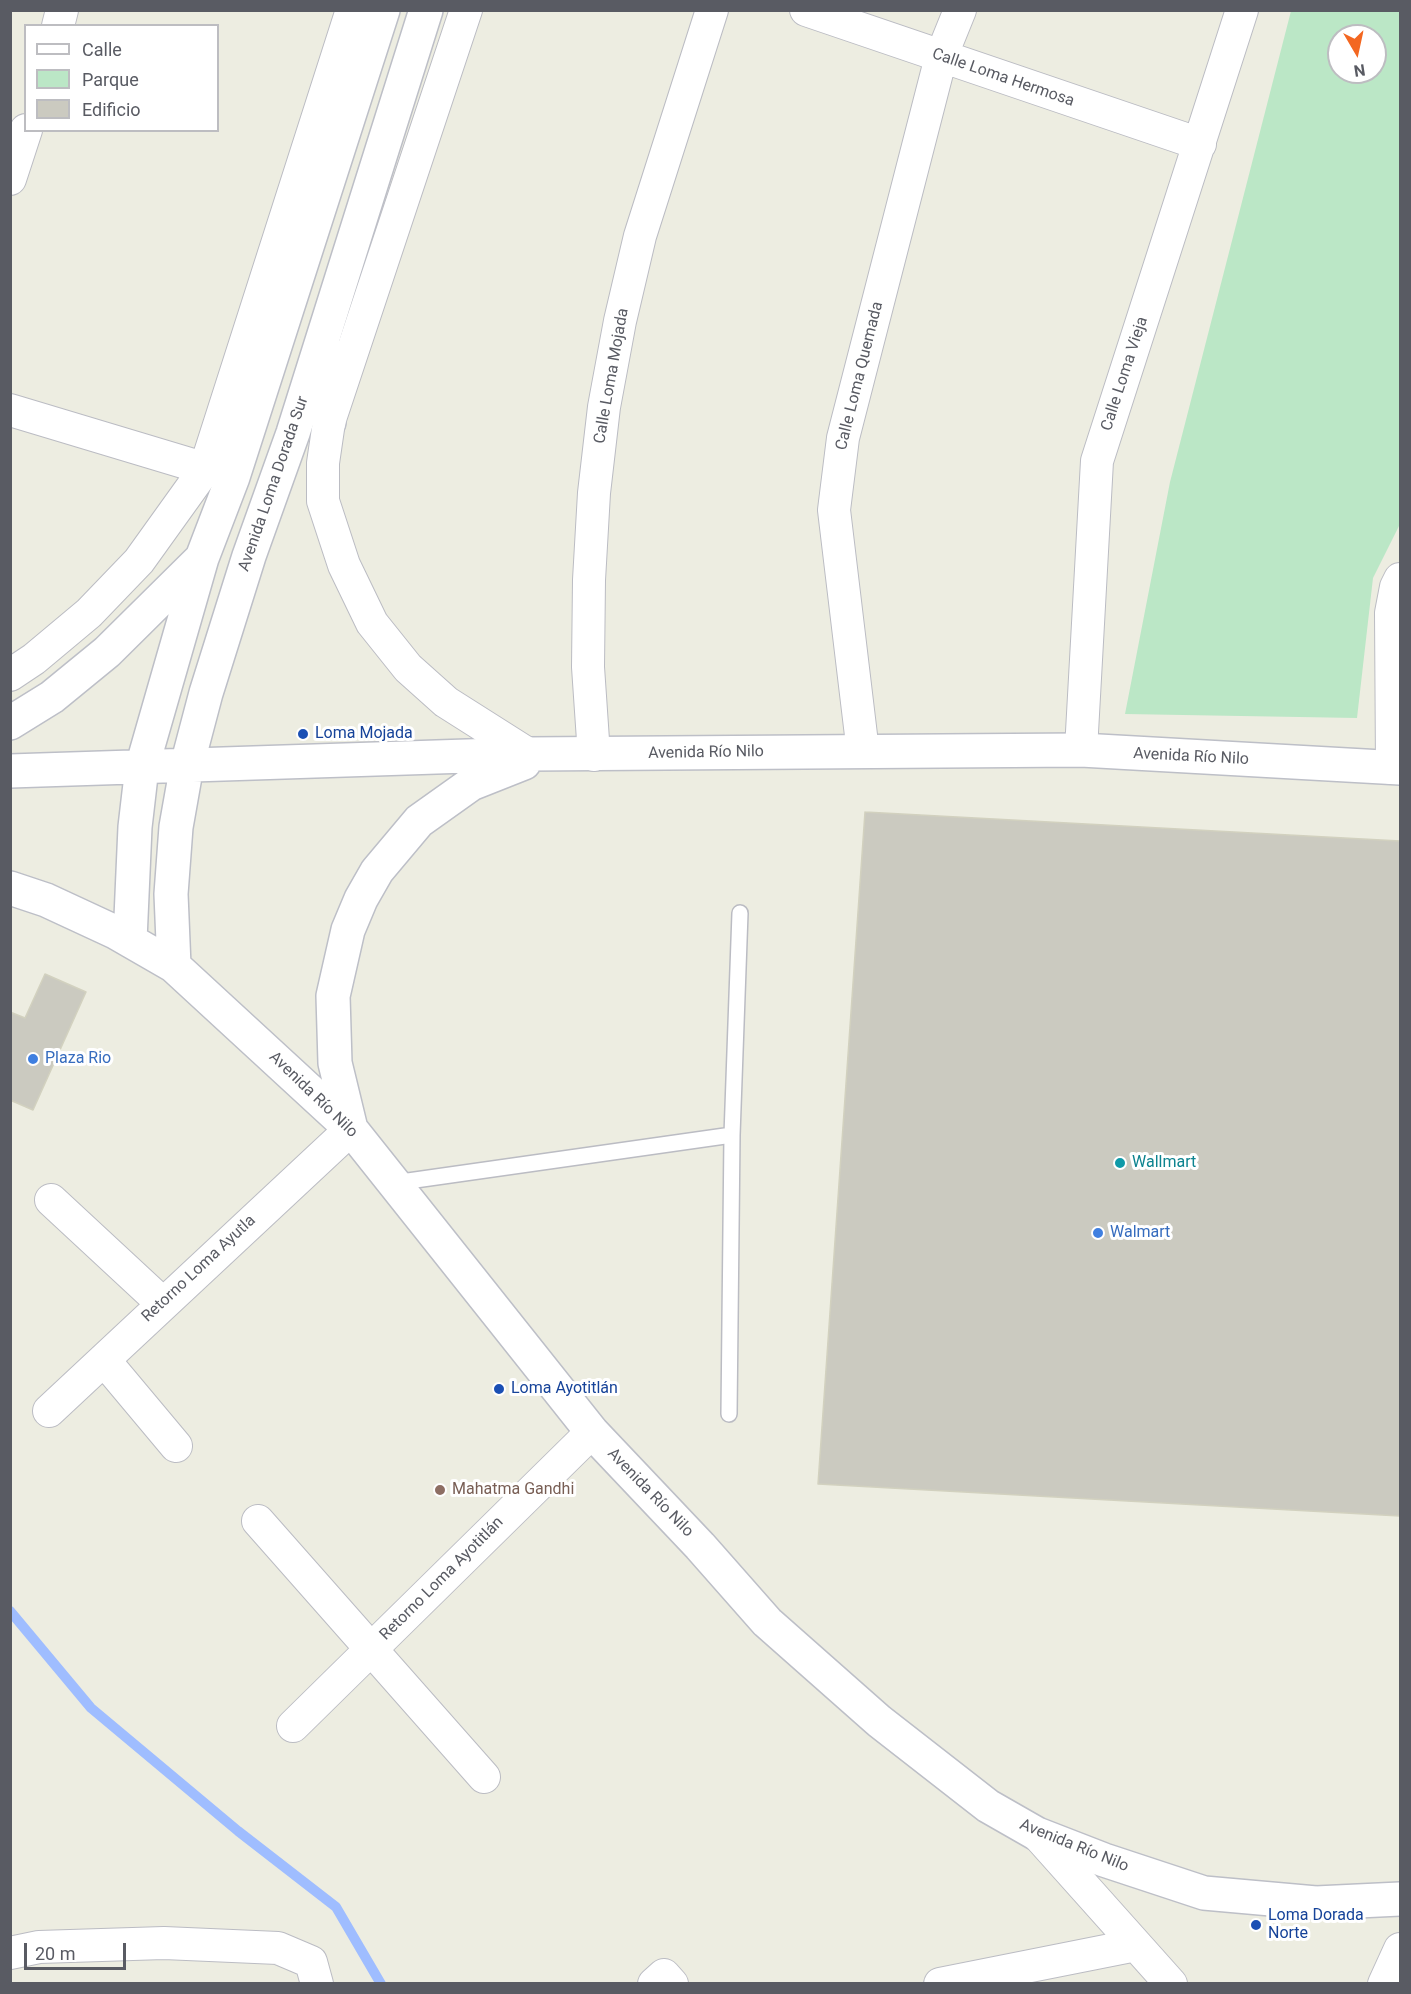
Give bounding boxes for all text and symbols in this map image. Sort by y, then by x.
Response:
legend [24,24,219,132]
north arrow [1327,24,1387,84]
text: Calle [82,39,122,60]
street label: Calle Loma Hermosa [929,45,1077,111]
text: N [1353,60,1367,81]
text: Parque [82,69,139,90]
text: Edificio [82,99,141,120]
street label: Calle Loma Quemada [832,300,888,452]
street label: Calle Loma Mojada [591,307,633,445]
street label: Calle Loma Vieja [1098,314,1152,434]
street label: Avenida Loma Dorada Sur [235,394,313,574]
place label: Loma Mojada [315,724,413,744]
marker: Loma Mojada [296,727,310,741]
street label: Avenida Río Nilo [648,742,764,764]
street label: Avenida Río Nilo [1133,744,1249,770]
street label: Avenida Río Nilo [265,1048,361,1142]
place label: Plaza Rio [45,1049,111,1069]
marker: Plaza Rio [26,1052,40,1066]
place label: Wallmart [1132,1153,1196,1173]
marker: Wallmart [1113,1156,1127,1170]
street label: Retorno Loma Ayutla [138,1211,260,1327]
place label: Walmart [1110,1223,1170,1243]
marker: Walmart [1091,1226,1105,1240]
place label: Loma Ayotitlán [511,1379,618,1399]
marker: Loma Ayotitlán [492,1382,506,1396]
street label: Avenida Río Nilo [603,1445,697,1541]
place label: Mahatma Gandhi [452,1480,574,1500]
marker: Mahatma Gandhi [433,1483,447,1497]
street label: Retorno Loma Ayotitlán [376,1513,508,1645]
street label: Avenida Río Nilo [1017,1815,1131,1877]
place label: Loma Dorada Norte [1268,1906,1364,1944]
marker: Loma Dorada Norte [1249,1918,1263,1932]
scale bar [27,1931,129,1969]
text: 20 m [35,1943,75,1964]

